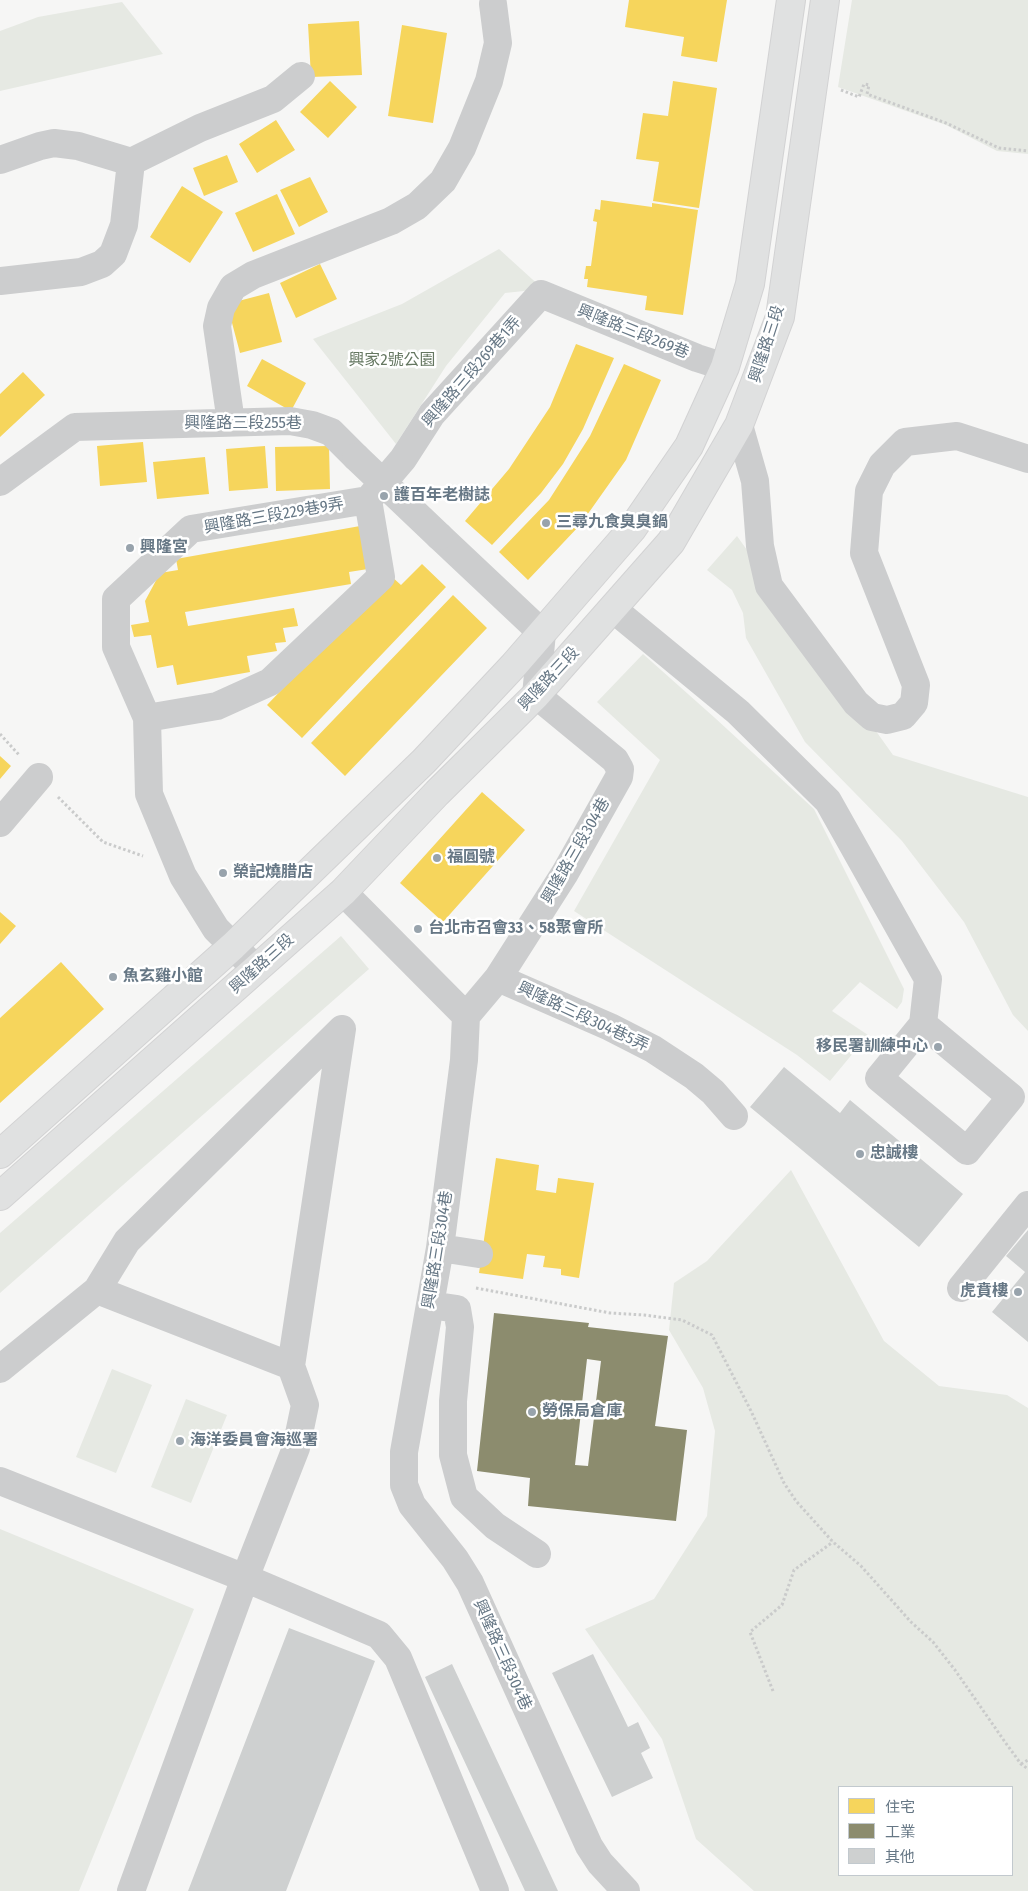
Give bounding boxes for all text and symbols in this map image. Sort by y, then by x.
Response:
street label: 興隆路三段269巷 [574,301,692,363]
street label: 興隆路三段 [746,303,788,385]
street label: 興隆路三段269巷1弄 [419,313,525,431]
park label: 興家2號公園 [348,351,436,371]
street label: 興隆路三段255巷 [184,414,302,434]
place label: 護百年老樹誌 [394,486,490,506]
marker: 護百年老樹誌 [378,490,390,502]
street label: 興隆路三段229巷9弄 [203,494,345,538]
place label: 三尋九食臭臭鍋 [556,513,668,533]
marker: 三尋九食臭臭鍋 [540,517,552,529]
place label: 興隆宮 [140,538,188,558]
marker: 興隆宮 [124,542,136,554]
street label: 興隆路三段 [515,643,583,715]
street label: 興隆路三段304巷 [538,795,614,907]
place label: 福圓號 [447,848,495,868]
marker: 福圓號 [431,852,443,864]
place label: 榮記燒腊店 [233,863,313,883]
marker: 榮記燒腊店 [217,867,229,879]
place label: 台北市召會33、58聚會所 [428,919,603,939]
marker: 台北市召會33、58聚會所 [412,923,424,935]
street label: 興隆路三段 [226,930,298,998]
place label: 魚玄雞小館 [123,967,203,987]
marker: 魚玄雞小館 [107,971,119,983]
street label: 興隆路三段304巷5弄 [514,978,652,1056]
place label: 移民署訓練中心 [816,1037,928,1057]
marker: 移民署訓練中心 [932,1041,944,1053]
place label: 忠誠樓 [870,1144,918,1164]
marker: 忠誠樓 [854,1148,866,1160]
street label: 興隆路三段304巷 [419,1190,457,1310]
place label: 虎賁樓 [960,1282,1008,1302]
marker: 虎賁樓 [1012,1286,1024,1298]
place label: 勞保局倉庫 [542,1402,622,1422]
marker: 勞保局倉庫 [526,1406,538,1418]
place label: 海洋委員會海巡署 [190,1431,318,1451]
marker: 海洋委員會海巡署 [174,1435,186,1447]
street label: 興隆路三段304巷 [469,1597,535,1713]
legend [838,1786,1013,1876]
text: 住宅 [885,1798,915,1816]
text: 工業 [885,1823,915,1841]
text: 其他 [885,1848,915,1866]

